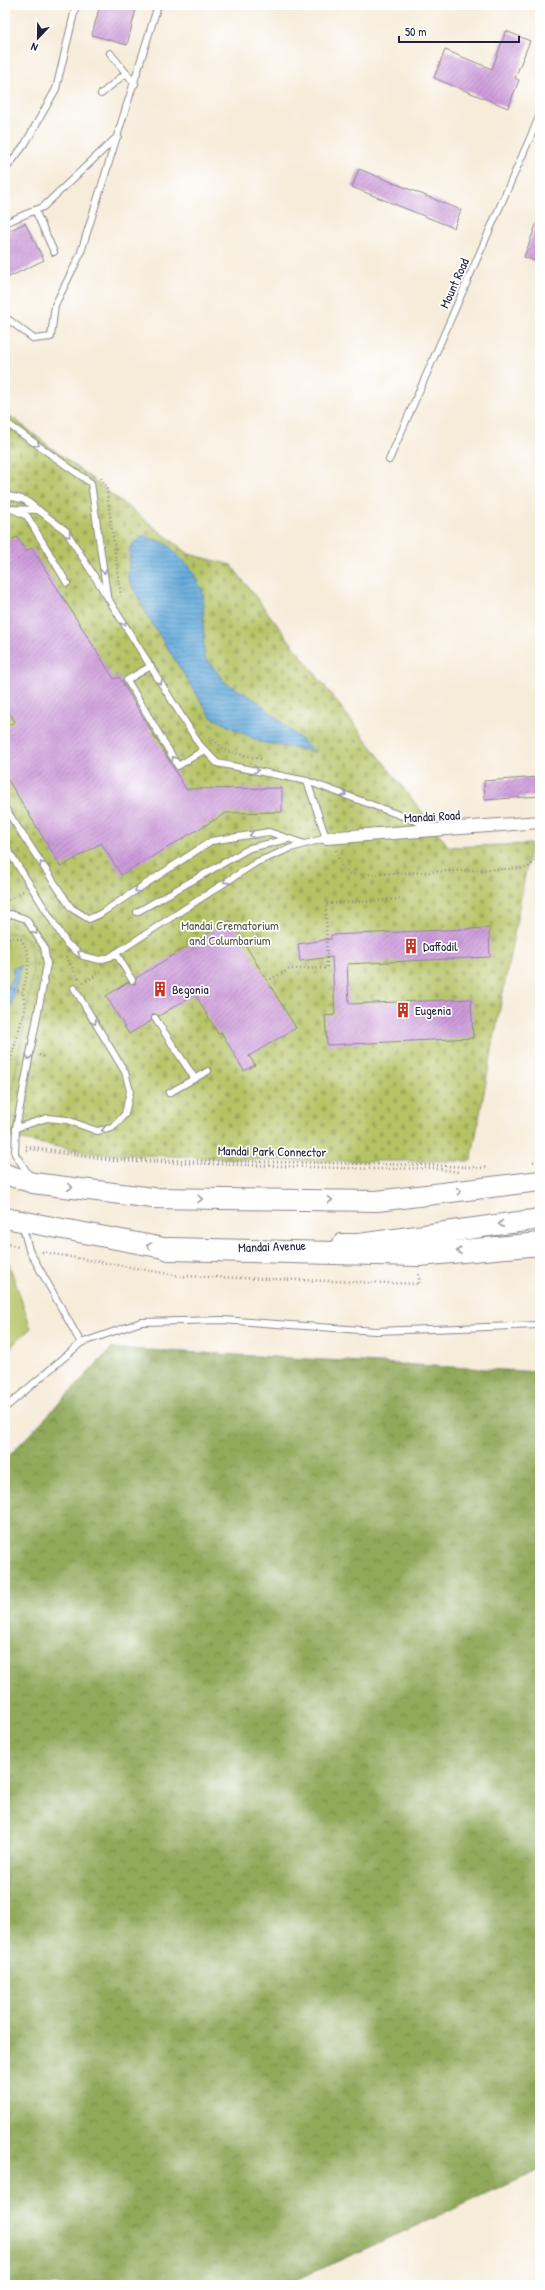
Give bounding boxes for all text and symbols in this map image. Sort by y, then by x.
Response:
north arrow [18,18,58,58]
scale bar [399,18,519,44]
text: 50 m [405,23,426,40]
text: N [29,40,40,55]
street label: Mount Road [435,255,473,311]
one-way arrow [33,439,40,447]
one-way arrow [63,531,70,538]
one-way arrow [99,568,108,574]
one-way arrow [119,619,126,626]
one-way arrow [156,678,163,685]
one-way arrow [171,756,178,763]
one-way arrow [252,766,259,774]
one-way arrow [340,790,347,798]
street label: Mandai Road [404,806,460,826]
one-way arrow [249,830,255,838]
one-way arrow [39,861,47,868]
one-way arrow [224,877,231,884]
one-way arrow [134,885,141,893]
park label: Mandai Crematorium and Columbarium [181,916,279,949]
one-way arrow [30,928,37,935]
building icon: Daffodil [402,937,420,955]
place label: Daffodil [423,937,458,955]
one-way arrow [77,951,84,958]
building icon: Begonia [151,980,169,998]
place label: Begonia [172,980,209,998]
building icon: Eugenia [394,1001,412,1019]
place label: Eugenia [415,1001,451,1019]
one-way arrow [90,1018,97,1025]
one-way arrow [25,1054,33,1061]
one-way arrow [100,1125,107,1134]
street label: Mandai Park Connector [218,1141,326,1161]
one-way arrow [67,1183,74,1192]
one-way arrow [456,1187,462,1196]
one-way arrow [197,1195,203,1203]
one-way arrow [327,1196,333,1204]
one-way arrow [498,1219,504,1228]
street label: Mandai Avenue [238,1236,306,1256]
one-way arrow [146,1242,152,1251]
one-way arrow [456,1247,462,1256]

